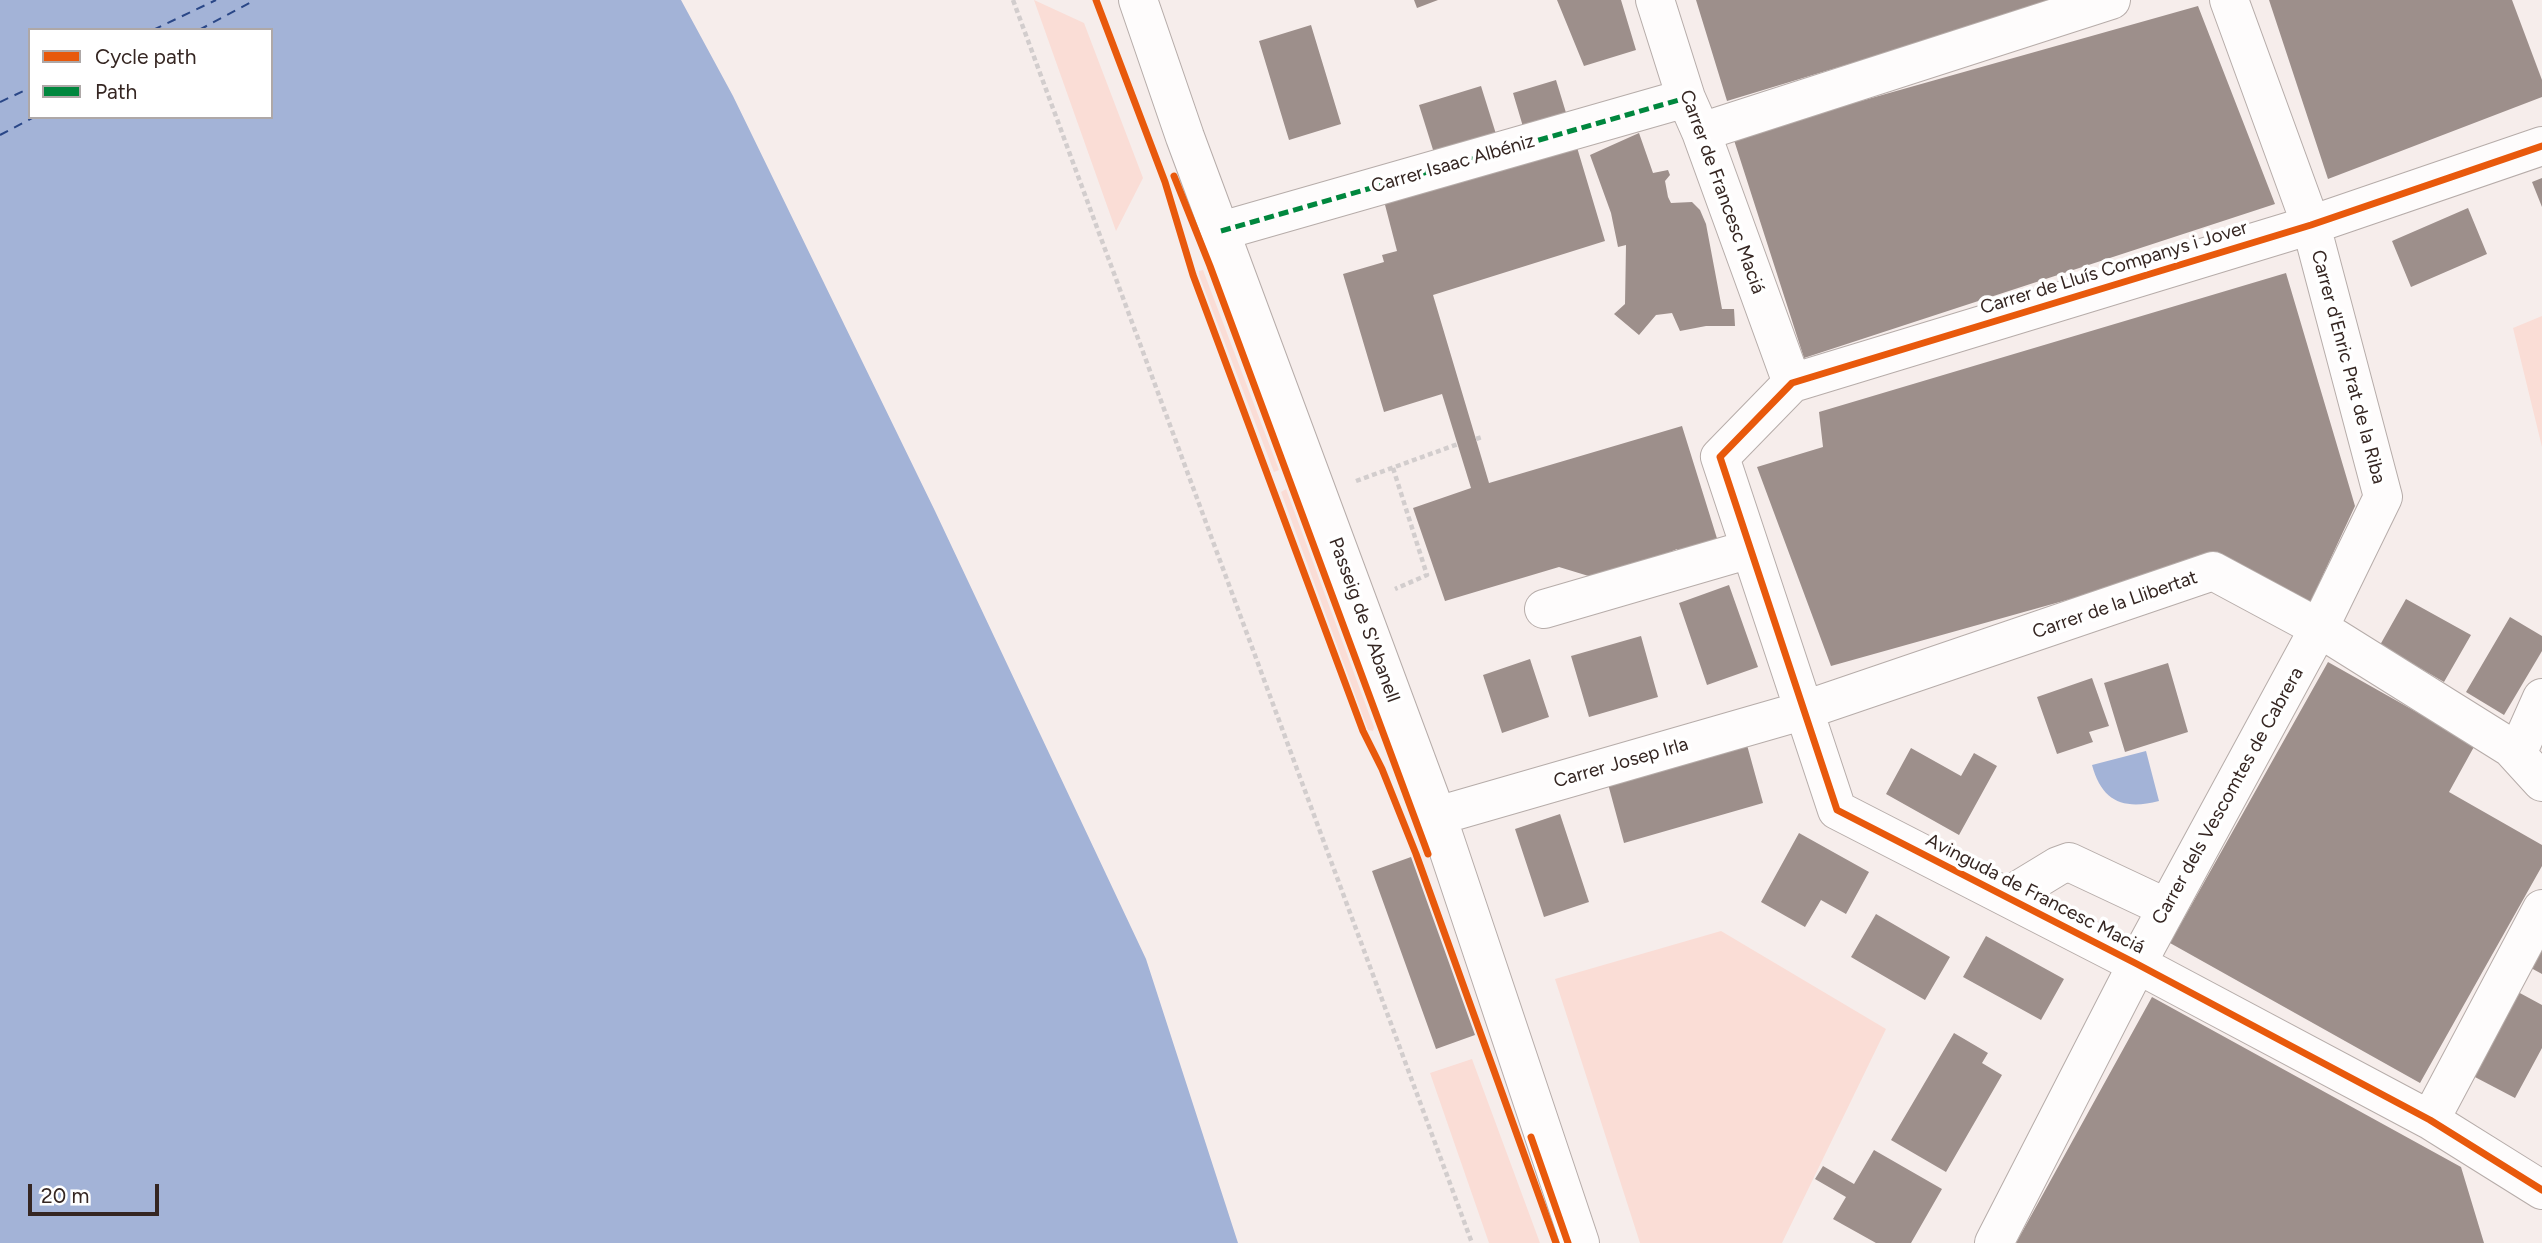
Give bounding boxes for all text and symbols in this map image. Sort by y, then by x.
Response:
legend [28,28,273,119]
text: Cycle path [95,44,196,69]
text: Path [95,79,137,104]
street label: Carrer de Francesc Maciá [1674,87,1770,297]
street label: Carrer Isaac Albéniz [1369,130,1537,198]
street label: Carrer de Lluís Companys i Jover [1978,216,2250,320]
street label: Carrer d'Enric Prat de la Riba [2306,248,2390,486]
street label: Passeig de S'Abanell [1324,535,1404,705]
street label: Carrer de la Llibertat [2030,566,2200,644]
street label: Carrer dels Vescomtes de Cabrera [2148,663,2308,929]
street label: Carrer Josep Irla [1551,733,1691,793]
street label: Avinguda de Francesc Maciá [1922,829,2148,959]
scale bar [32,1170,163,1214]
text: 20 m [41,1183,89,1208]

